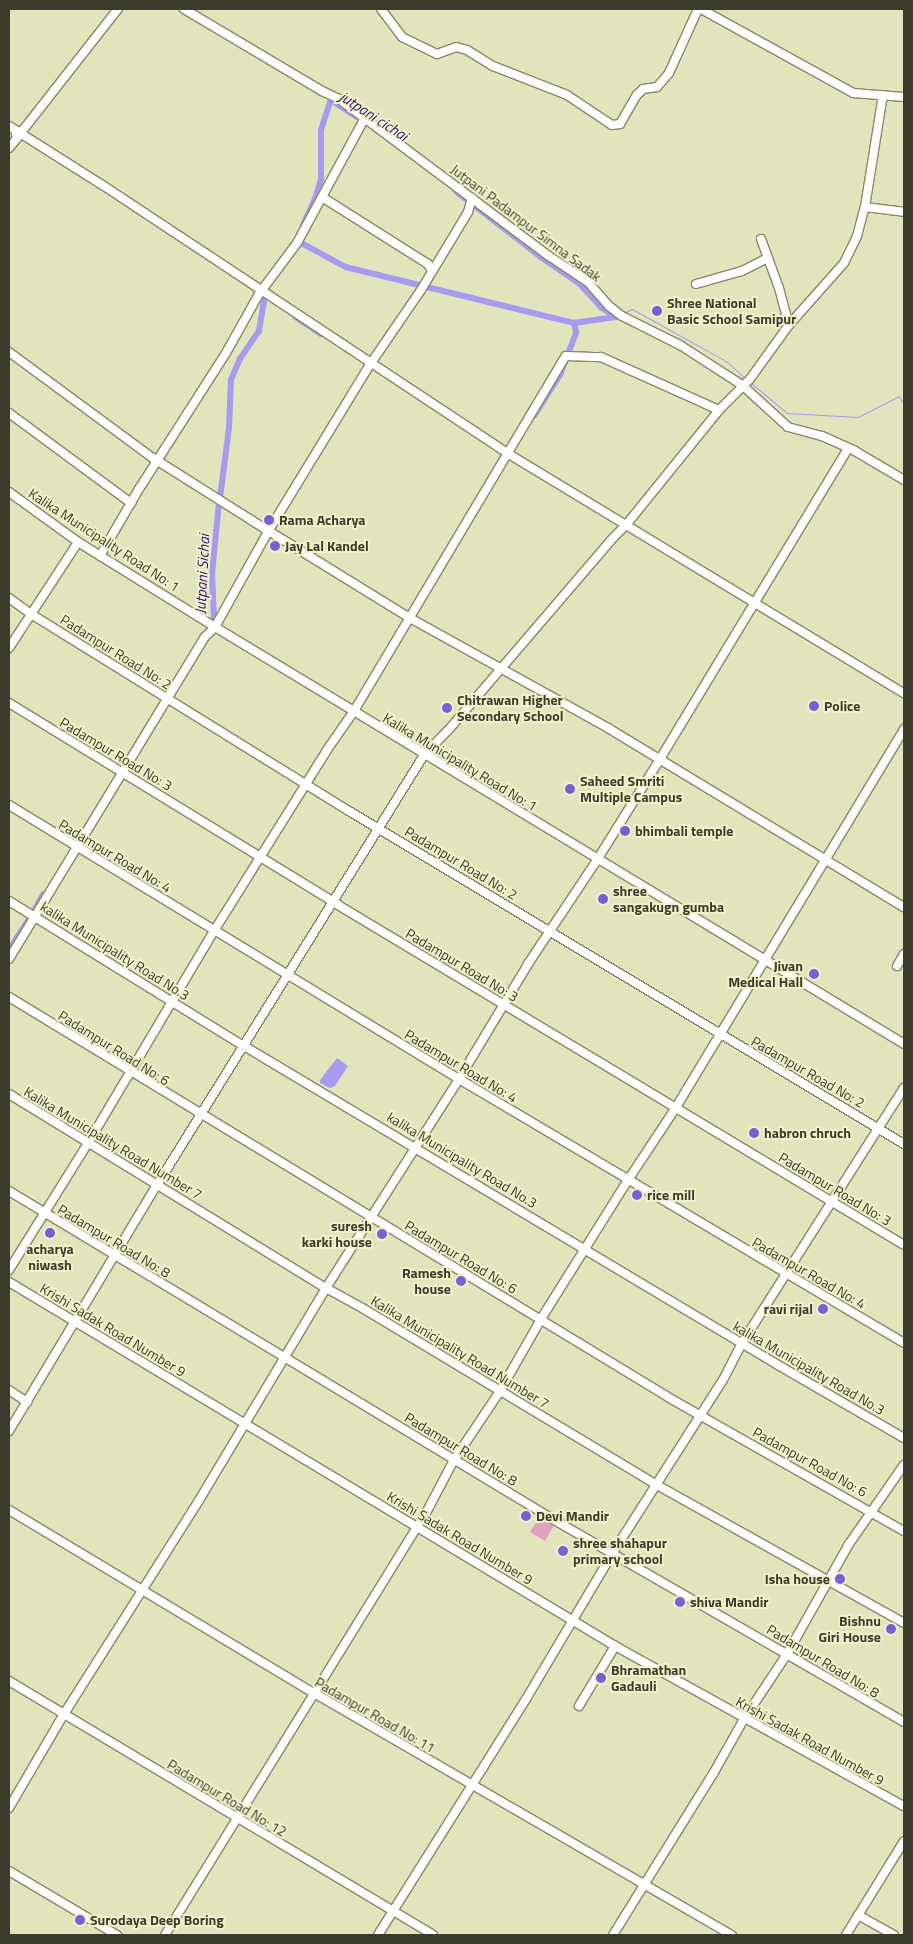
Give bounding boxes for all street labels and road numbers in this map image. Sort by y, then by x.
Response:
street label: Jutpani Padampur Simna Sadak [447,161,605,285]
street label: Kalika Municipality Road No: 1 [25,485,183,595]
street label: Padampur Road No: 2 [57,611,175,693]
street label: Kalika Municipality Road No: 1 [380,709,540,815]
street label: Padampur Road No: 3 [57,714,175,794]
street label: Padampur Road No: 4 [56,816,174,896]
street label: Padampur Road No: 2 [402,823,520,903]
street label: kalika Municipality Road No.3 [38,898,192,1004]
street label: Padampur Road No: 3 [403,925,521,1005]
street label: Padampur Road No: 6 [55,1007,173,1089]
street label: Padampur Road No: 4 [402,1026,520,1106]
street label: Padampur Road No: 2 [748,1033,868,1111]
street label: Kalika Municipality Road Number 7 [21,1083,205,1203]
street label: kalika Municipality Road No.3 [384,1108,540,1212]
street label: Padampur Road No: 3 [776,1149,894,1229]
street label: Padampur Road No: 8 [55,1201,173,1281]
street label: Padampur Road No: 6 [402,1217,520,1297]
street label: Padampur Road No: 4 [749,1234,869,1312]
street label: Krishi Sadak Road Number 9 [37,1280,189,1380]
street label: Kalika Municipality Road Number 7 [368,1292,552,1412]
street label: kalika Municipality Road No.3 [730,1318,888,1418]
street label: Padampur Road No: 8 [402,1409,520,1489]
street label: Padampur Road No: 6 [750,1424,870,1500]
street label: Krishi Sadak Road Number 9 [384,1488,536,1588]
street label: Padampur Road No: 8 [764,1621,882,1701]
street label: Padampur Road No: 11 [312,1674,438,1756]
street label: Krishi Sadak Road Number 9 [733,1693,887,1789]
street label: Padampur Road No: 12 [164,1756,290,1840]

